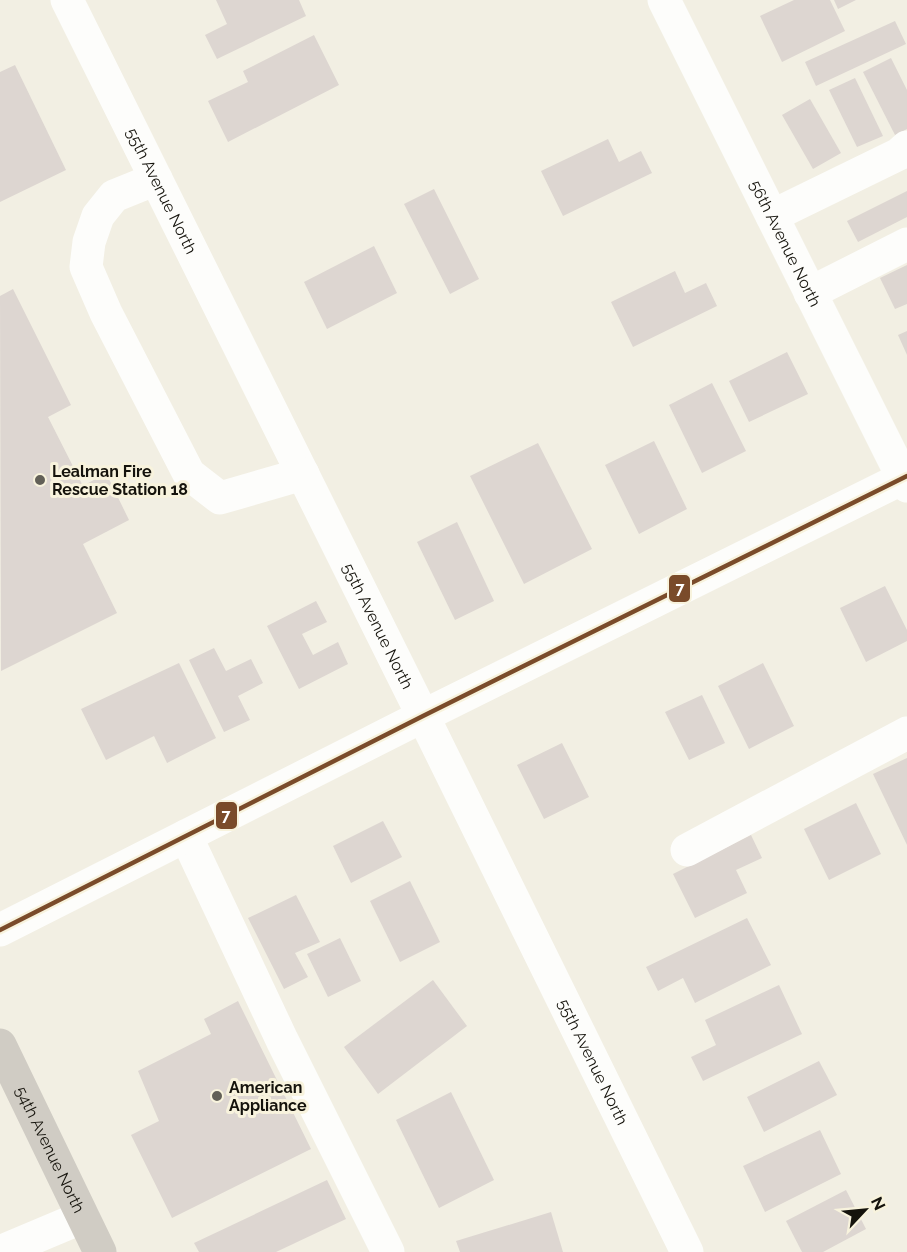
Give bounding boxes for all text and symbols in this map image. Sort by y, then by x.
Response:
street label: 55th Avenue North [123,125,201,257]
street label: 56th Avenue North [746,177,825,310]
place label: Lealman Fire Rescue Station 18 [52,462,188,499]
marker: Lealman Fire Rescue Station 18 [33,473,47,487]
street label: 55th Avenue North [339,560,417,692]
line badge: 7 [668,574,691,603]
text: 7 [676,579,685,598]
line badge: 7 [215,801,238,830]
text: 7 [222,806,231,825]
street label: 55th Avenue North [554,996,632,1128]
place label: American Appliance [229,1078,307,1115]
street label: 54th Avenue North [12,1083,89,1216]
marker: American Appliance [210,1089,224,1103]
north arrow [835,1180,895,1240]
text: N [867,1194,889,1213]

